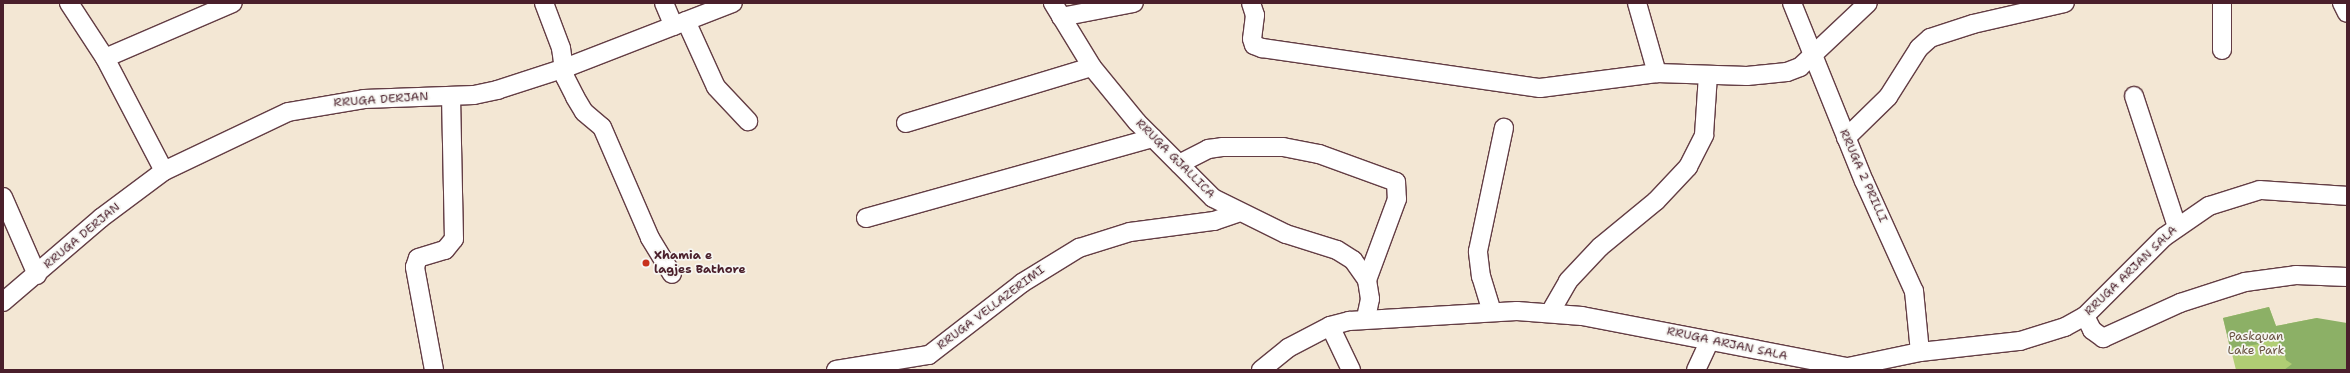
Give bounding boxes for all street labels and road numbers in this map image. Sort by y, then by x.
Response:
street label: RRUGA DERJAN [333,89,429,111]
street label: RRUGA GJALLICA [1132,116,1218,202]
street label: RRUGA 2 PRILLI [1836,127,1890,225]
street label: RRUGA DERJAN [41,200,123,272]
street label: RRUGA ARJAN SALA [2082,223,2180,319]
street label: RRUGA VELLAZERIMI [934,263,1048,353]
street label: RRUGA ARJAN SALA [1665,324,1789,364]

